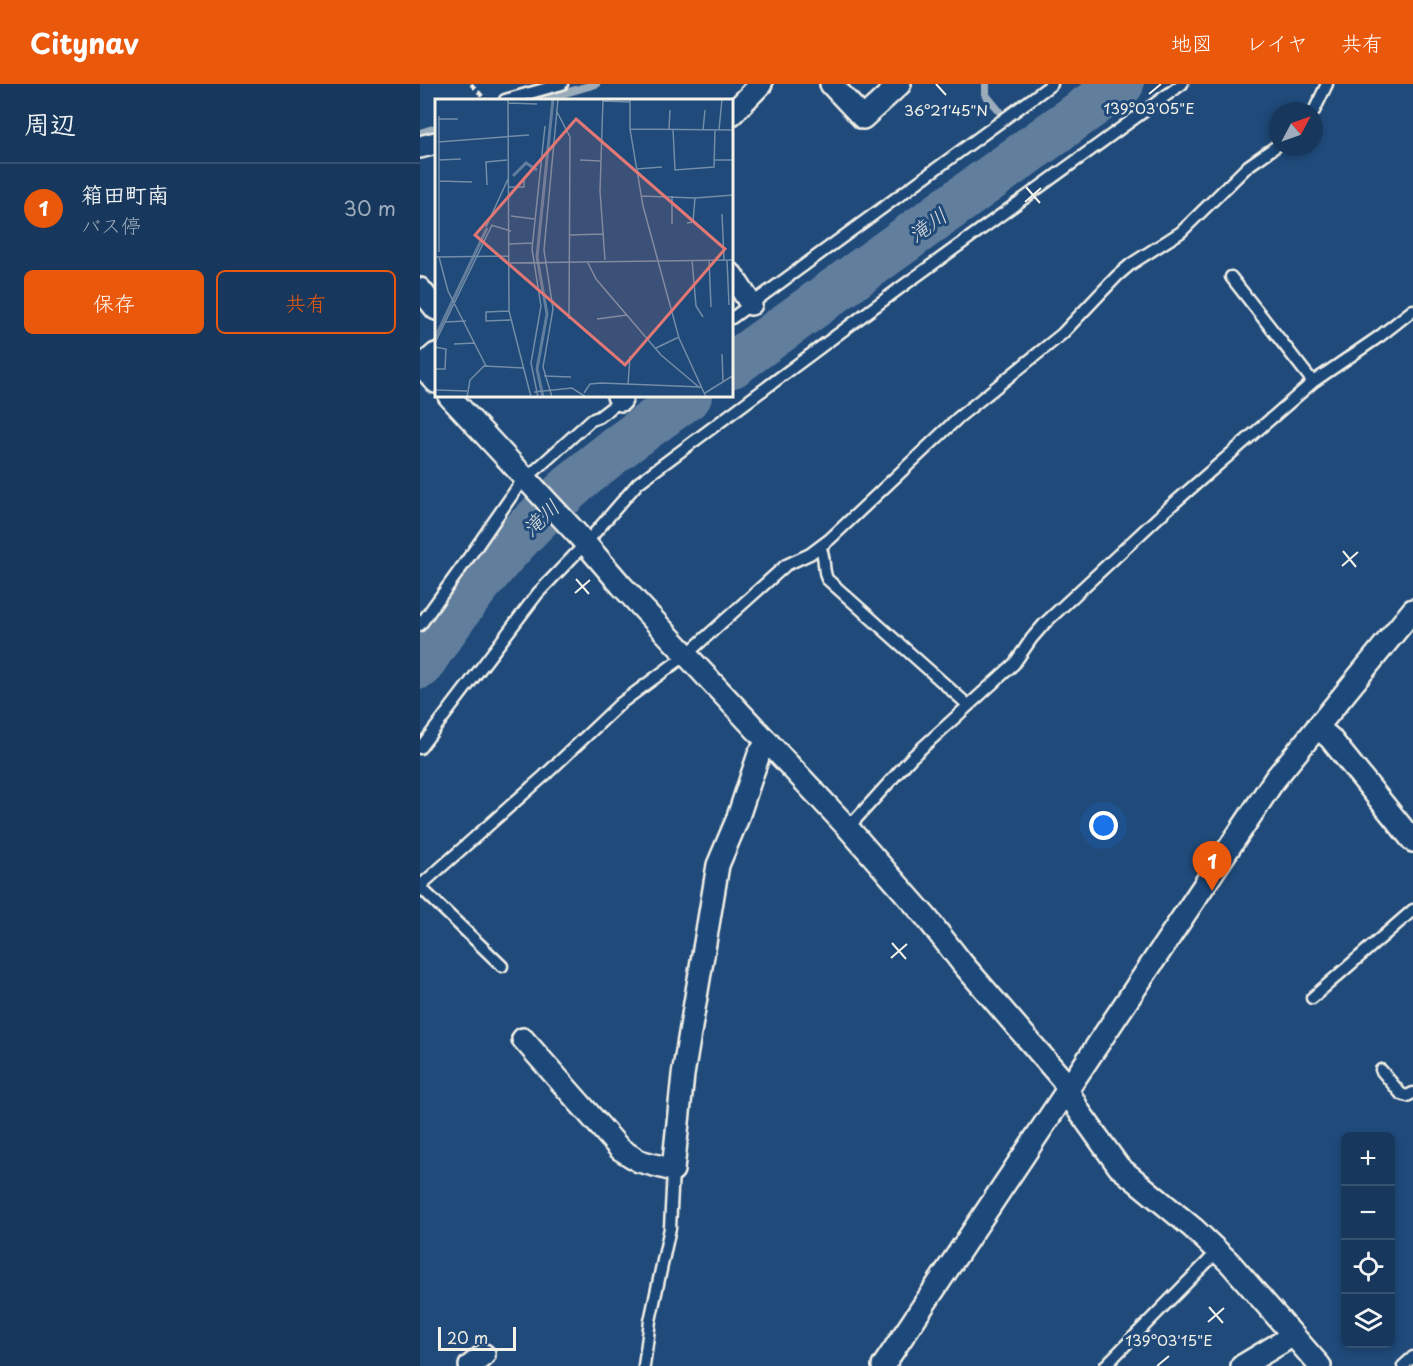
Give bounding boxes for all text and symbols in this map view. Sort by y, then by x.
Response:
text: Citynav [30,21,139,64]
text: 地図 [1171,26,1213,58]
text: レイヤ [1246,26,1308,58]
text: 共有 [1341,26,1383,58]
text: 139°03'05"E [1103,96,1195,119]
text: 36°21'45"N [904,98,988,121]
inset map [435,99,734,398]
north arrow [1269,102,1323,156]
text: 周辺 [24,104,76,143]
text: 箱田町南 [81,177,169,210]
text: 1 [39,193,48,223]
text: 30 m [343,193,396,223]
water label: 滝川 [901,199,953,249]
text: バス停 [81,210,141,240]
button: 保存 [24,270,204,334]
button: 共有 [216,270,396,334]
water label: 滝川 [514,491,566,543]
your location [1089,811,1118,840]
pin: 1 [1192,842,1232,891]
map controls [1341,1132,1395,1348]
button: + [1341,1132,1395,1186]
button: − [1341,1186,1395,1240]
button: locate [1341,1240,1395,1294]
button: layers [1341,1294,1395,1348]
scale bar [438,1324,516,1352]
text: 20 m [447,1325,488,1349]
text: 139°03'15"E [1125,1328,1213,1351]

